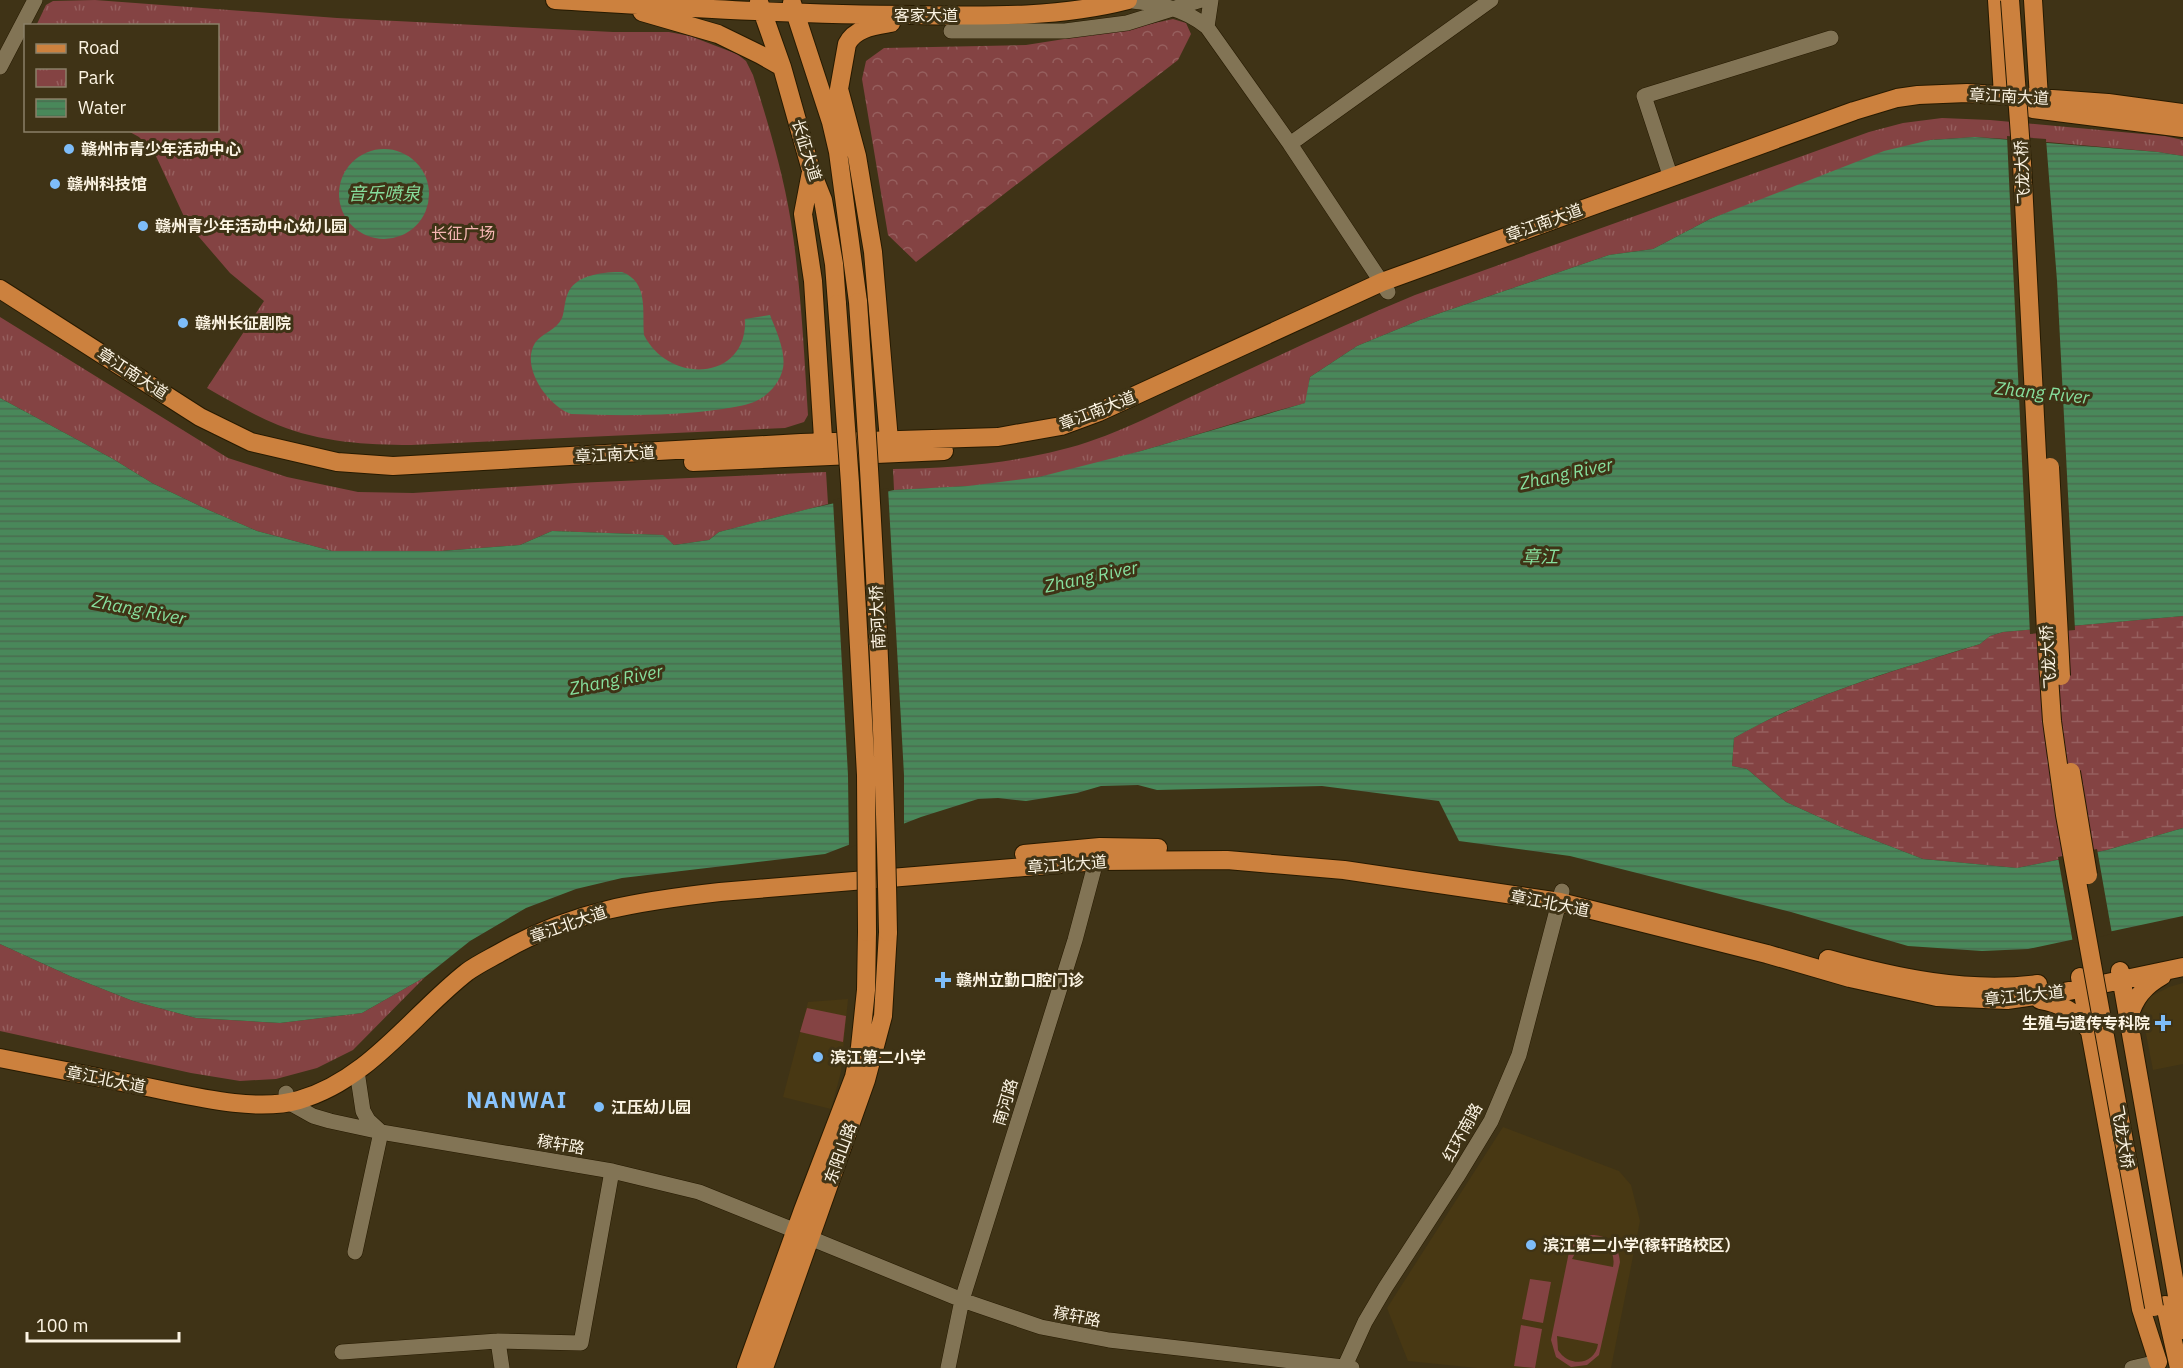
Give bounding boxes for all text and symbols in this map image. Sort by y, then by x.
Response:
street label: 客家大道 [894,5,958,25]
legend [24,24,219,132]
text: Road [78,36,119,59]
text: Park [78,66,115,89]
street label: 章江南大道 [1969,84,2049,108]
text: Water [78,96,127,119]
street label: 长征大道 [788,116,826,184]
place label: 赣州市青少年活动中心 [81,139,241,159]
street label: 飞龙大桥 [2010,140,2034,204]
marker: 赣州市青少年活动中心 [62,142,76,156]
place label: 赣州科技馆 [67,174,147,194]
marker: 赣州科技馆 [48,177,62,191]
water label: 音乐喷泉 [348,182,421,205]
street label: 章江南大道 [1503,199,1585,245]
place label: 赣州青少年活动中心幼儿园 [155,216,347,236]
marker: 赣州青少年活动中心幼儿园 [136,219,150,233]
park label: 长征广场 [431,223,495,243]
place label: 赣州长征剧院 [195,313,291,333]
marker: 赣州长征剧院 [176,316,190,330]
street label: 章江南大道 [94,343,172,403]
water label: Zhang River [1993,376,2091,409]
street label: 章江南大道 [1056,386,1138,434]
street label: 章江南大道 [575,442,655,466]
water label: Zhang River [1516,452,1615,495]
water label: 章江 [1522,545,1560,568]
water label: Zhang River [1041,555,1140,598]
street label: 南河大桥 [865,585,889,649]
water label: Zhang River [89,589,188,630]
street label: 飞龙大桥 [2036,624,2060,690]
water label: Zhang River [566,659,665,700]
street label: 章江北大道 [1026,851,1108,877]
street label: 章江北大道 [1509,886,1591,920]
street label: 章江北大道 [527,902,609,946]
place label: 赣州立勤口腔门诊 [956,970,1085,990]
marker: 赣州立勤口腔门诊 [934,971,952,989]
street label: 章江北大道 [1983,981,2065,1009]
place label: 生殖与遗传专科院 [2022,1013,2150,1033]
marker: 生殖与遗传专科院 [2154,1014,2172,1032]
place label: 滨江第二小学 [830,1047,926,1067]
marker: 滨江第二小学 [811,1050,825,1064]
street label: 章江北大道 [65,1062,147,1096]
street label: 南河路 [988,1076,1022,1128]
district label: NANWAI [466,1085,568,1114]
place label: 江压幼儿园 [611,1097,691,1117]
street label: 红环南路 [1438,1099,1486,1165]
marker: 江压幼儿园 [592,1100,606,1114]
street label: 飞龙大桥 [2108,1104,2138,1170]
street label: 东阳山路 [820,1120,860,1186]
street label: 稼轩路 [536,1130,586,1158]
place label: 滨江第二小学(稼轩路校区） [1543,1235,1740,1255]
marker: 滨江第二小学(稼轩路校区） [1524,1238,1538,1252]
street label: 稼轩路 [1052,1302,1102,1330]
scale bar [27,1305,178,1343]
text: 100 m [36,1314,88,1337]

